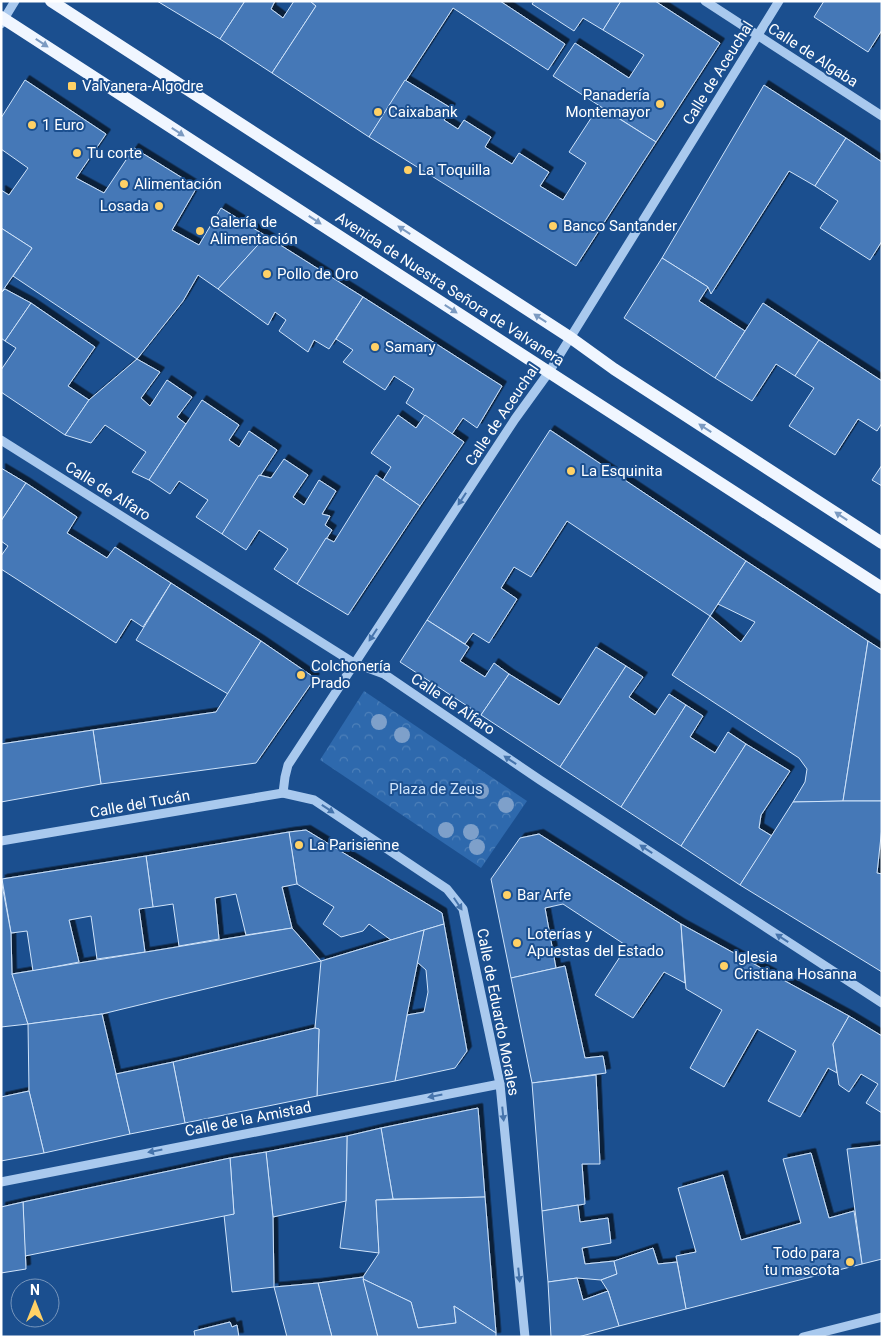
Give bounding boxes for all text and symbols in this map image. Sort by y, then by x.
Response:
street label: Calle de Aceuchal [679,18,757,128]
street label: Calle de Algaba [765,19,861,91]
one-way arrow [35,39,49,48]
place label: Valvanera-Algodre [82,77,203,95]
marker: Valvanera-Algodre [66,80,78,92]
place label: Panadería Montemayor [565,86,650,121]
marker: Panadería Montemayor [654,98,666,110]
place label: Caixabank [388,103,458,121]
marker: Caixabank [372,106,384,118]
place label: 1 Euro [42,116,84,134]
marker: 1 Euro [26,119,38,131]
one-way arrow [172,127,185,137]
place label: Tu corte [87,144,142,162]
marker: Tu corte [71,147,83,159]
place label: La Toquilla [418,161,490,179]
marker: La Toquilla [402,164,414,176]
place label: Alimentación [134,175,222,193]
marker: Alimentación [118,178,130,190]
place label: Losada [100,197,149,215]
marker: Losada [153,200,165,212]
street label: Avenida de Nuestra Señora de Valvanera [332,208,568,370]
place label: Galería de Alimentación [210,213,298,248]
one-way arrow [308,216,321,225]
place label: Banco Santander [563,217,677,235]
marker: Banco Santander [547,220,559,232]
marker: Galería de Alimentación [194,225,206,237]
one-way arrow [397,225,410,235]
place label: Pollo de Oro [277,265,358,283]
marker: Pollo de Oro [261,268,273,280]
one-way arrow [444,304,458,314]
one-way arrow [534,314,547,323]
place label: Samary [385,338,436,356]
marker: Samary [369,341,381,353]
street label: Calle de Aceuchal [461,361,543,469]
one-way arrow [698,423,711,432]
street label: Calle de Alfaro [62,458,154,524]
place label: La Esquinita [581,462,663,480]
marker: La Esquinita [565,465,577,477]
one-way arrow [457,493,467,506]
one-way arrow [834,512,848,521]
one-way arrow [368,628,377,642]
place label: Colchonería Prado [311,657,391,692]
marker: Colchonería Prado [295,669,307,681]
street label: Calle de Alfaro [408,669,498,739]
one-way arrow [504,755,517,765]
park label: Plaza de Zeus [389,780,483,798]
street label: Calle del Tucán [89,786,191,822]
one-way arrow [321,804,335,814]
place label: La Parisienne [309,836,399,854]
marker: La Parisienne [293,839,305,851]
one-way arrow [639,845,653,854]
place label: Bar Arfe [517,886,571,904]
marker: Bar Arfe [501,889,513,901]
one-way arrow [453,897,463,911]
place label: Loterías y Apuestas del Estado [527,925,664,960]
street label: Calle de Eduardo Morales [473,927,523,1097]
one-way arrow [776,933,789,943]
marker: Loterías y Apuestas del Estado [511,937,523,949]
place label: Iglesia Cristiana Hosanna [734,948,857,983]
marker: Iglesia Cristiana Hosanna [718,960,730,972]
one-way arrow [427,1093,443,1101]
street label: Calle de la Amistad [183,1098,313,1140]
one-way arrow [499,1106,507,1122]
one-way arrow [147,1148,163,1156]
place label: Todo para tu mascota [765,1244,840,1279]
marker: Todo para tu mascota [844,1256,856,1268]
one-way arrow [515,1268,523,1284]
north arrow [10,1278,60,1328]
text: N [30,1282,40,1298]

